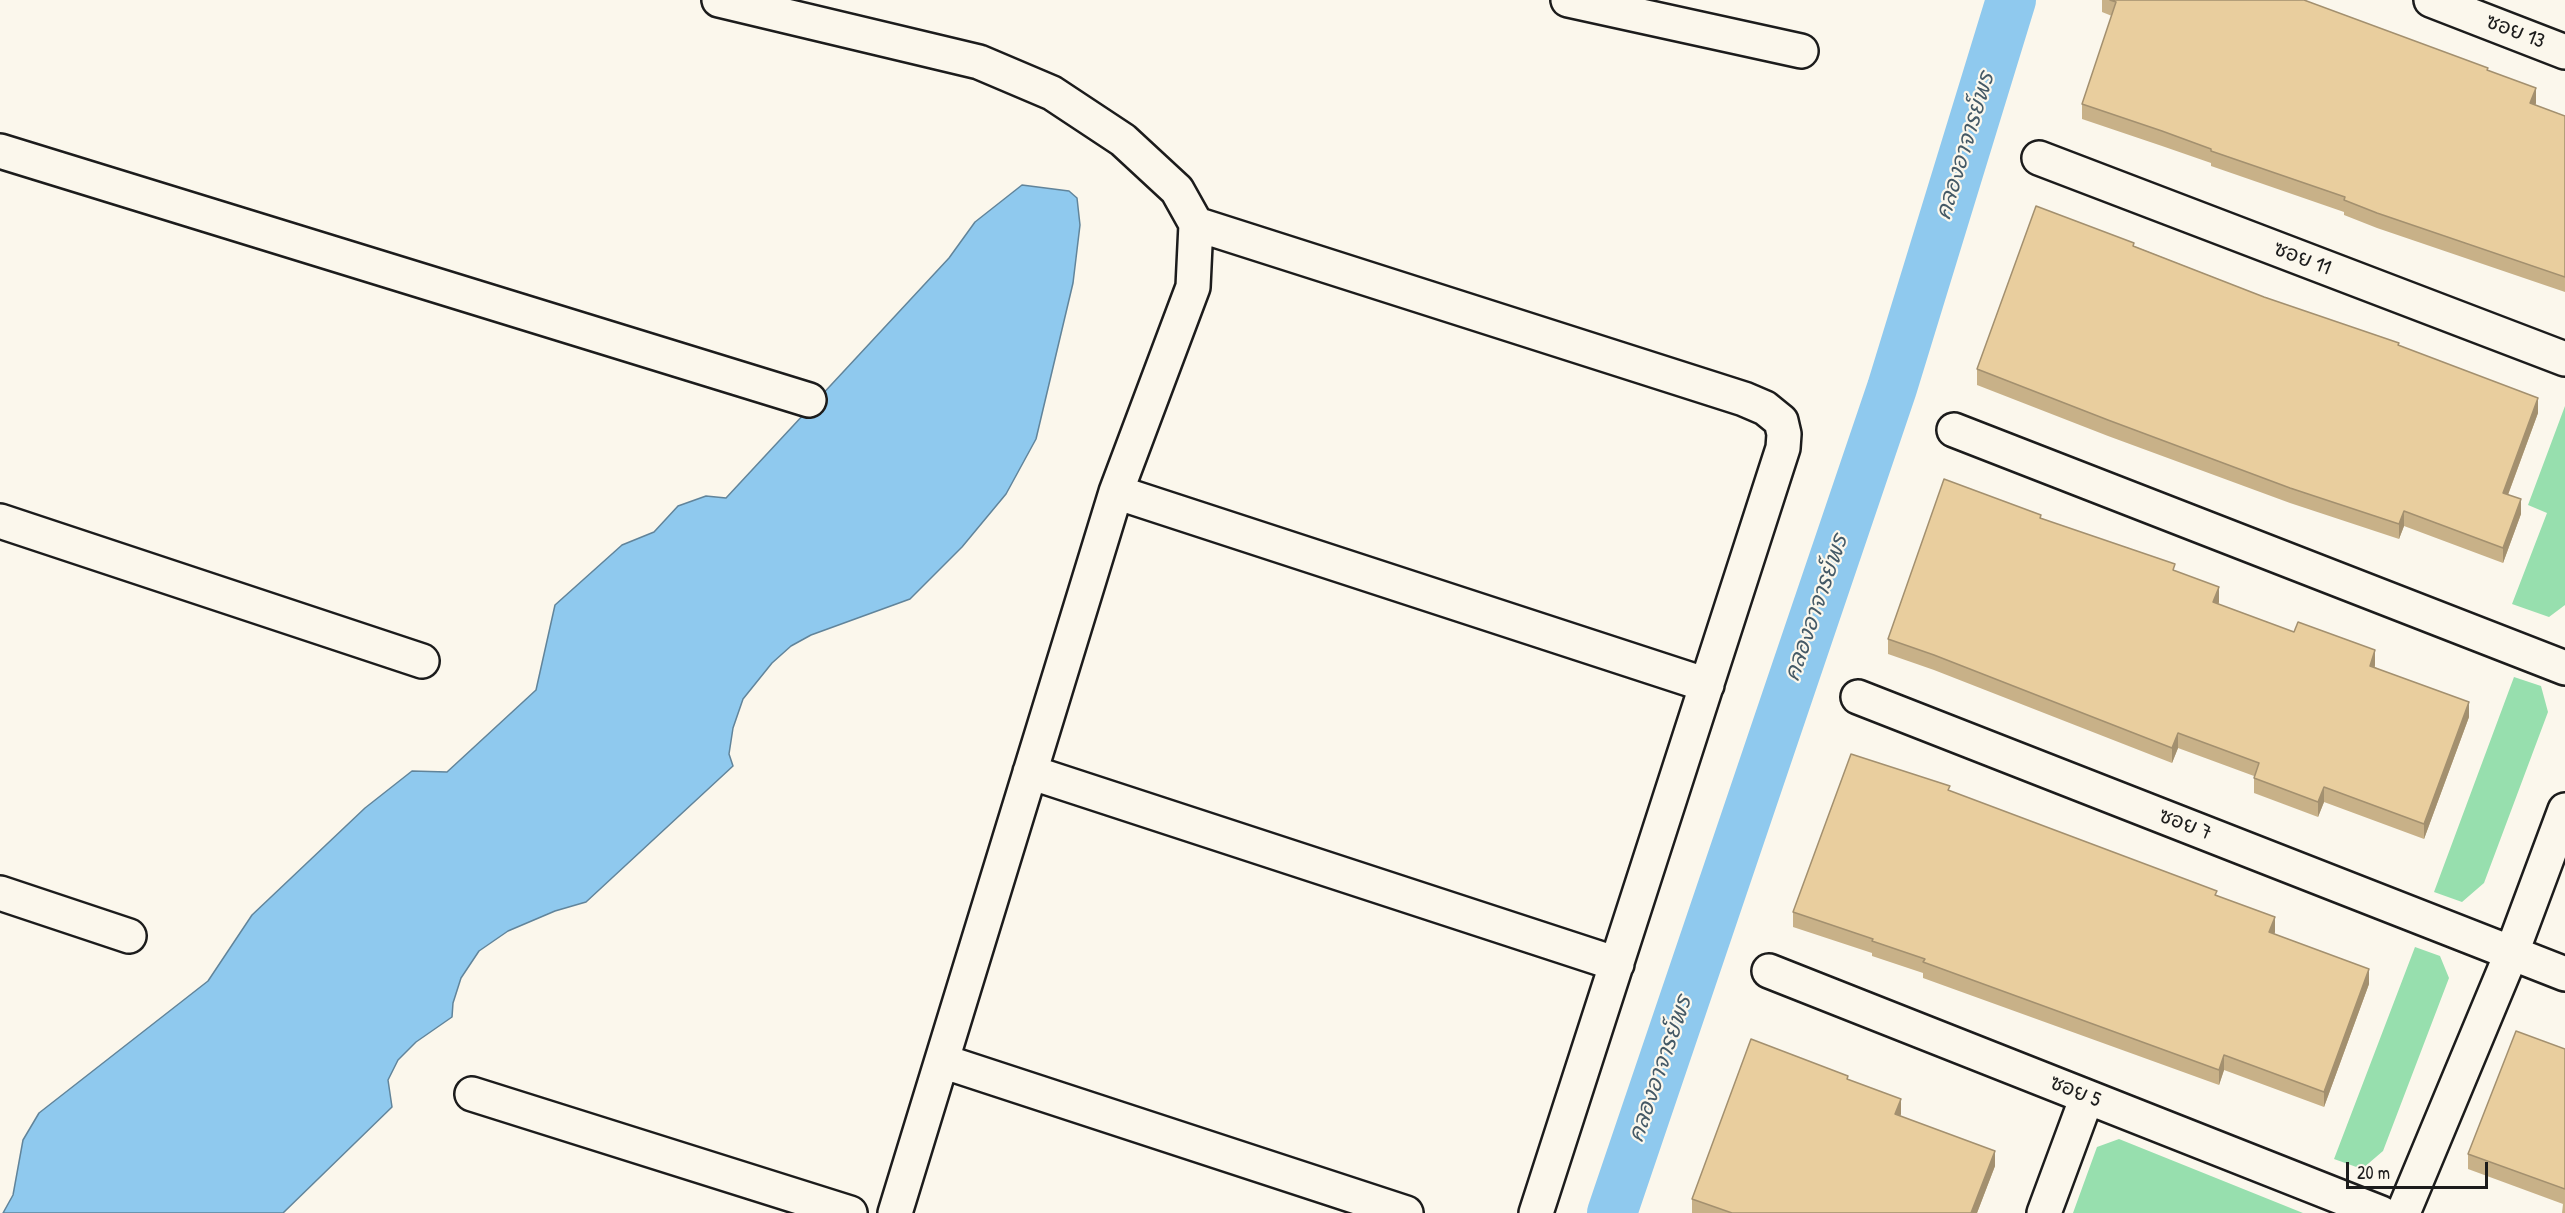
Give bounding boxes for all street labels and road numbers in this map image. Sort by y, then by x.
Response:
street label: ซอย 13 [2482,9,2548,55]
street label: ซอย 11 [2270,237,2334,281]
street label: ซอย 7 [2155,803,2215,847]
street label: ซอย 5 [2046,1070,2104,1114]

